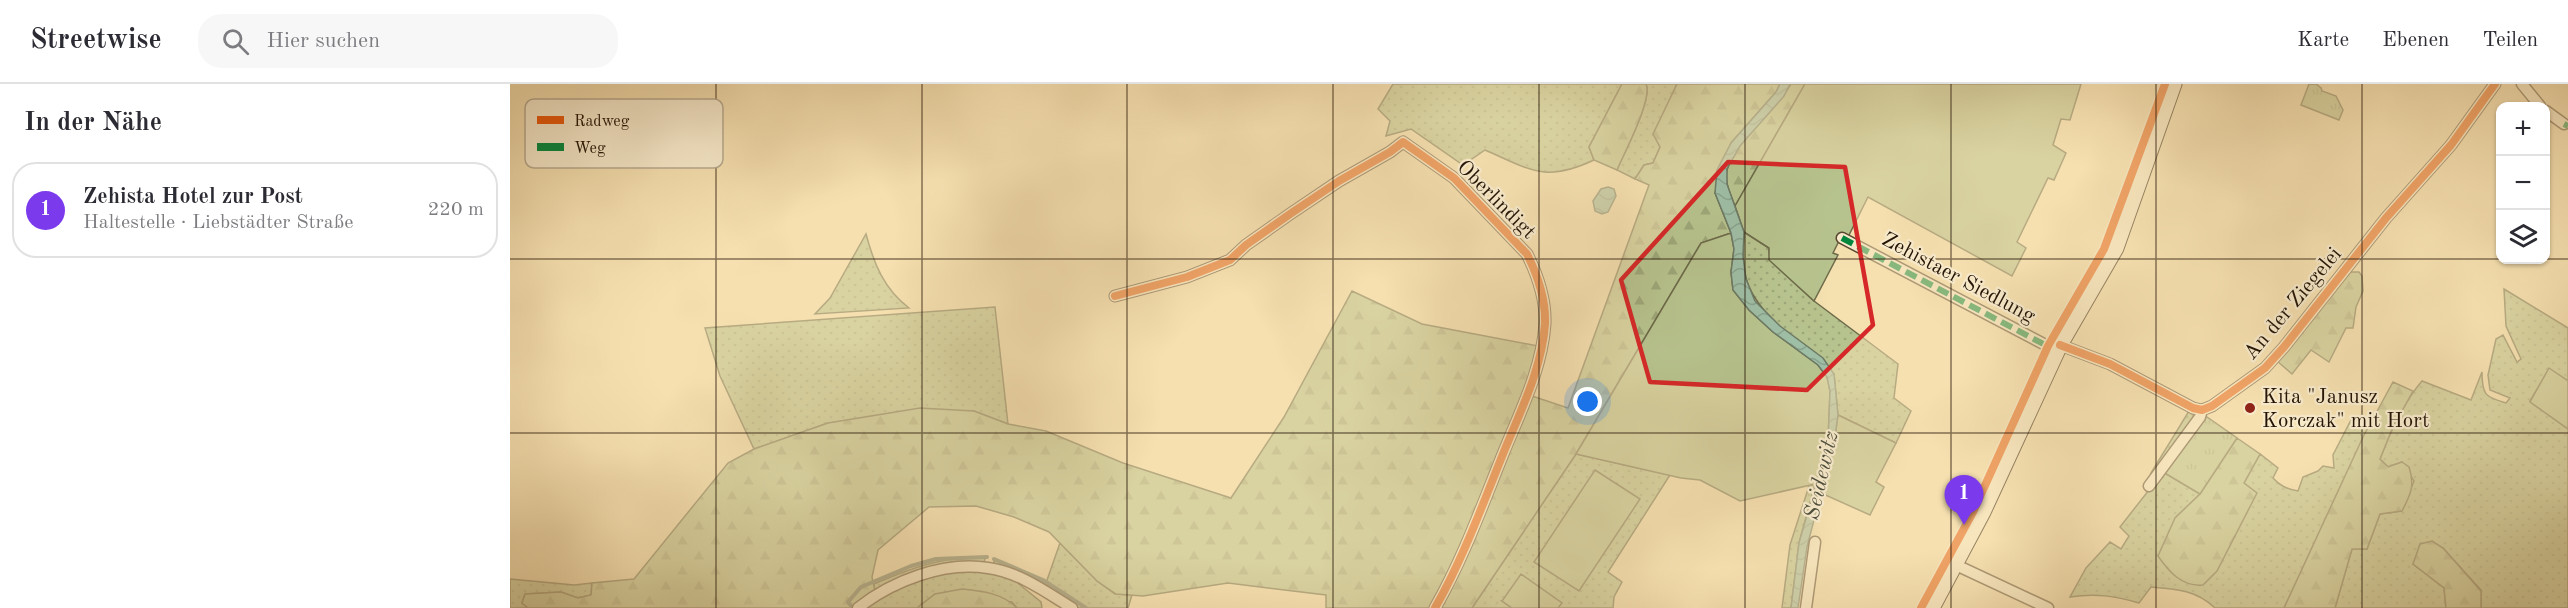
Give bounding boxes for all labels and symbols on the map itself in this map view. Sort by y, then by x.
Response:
legend [525,99,723,168]
text: Radweg [574,114,630,130]
text: Weg [574,141,606,157]
street label: Oberlindigt [1453,157,1539,243]
street label: Zehistaer Siedlung [1878,229,2039,328]
street label: An der Ziegelei [2240,244,2346,364]
your location [1573,387,1602,416]
place label: Kita "Janusz Korczak" mit Hort [2262,387,2429,432]
marker: Kita "Janusz Korczak" mit Hort [2243,401,2257,415]
water label: Seidewitz [1801,429,1843,522]
pin: 1 [1944,476,1984,525]

